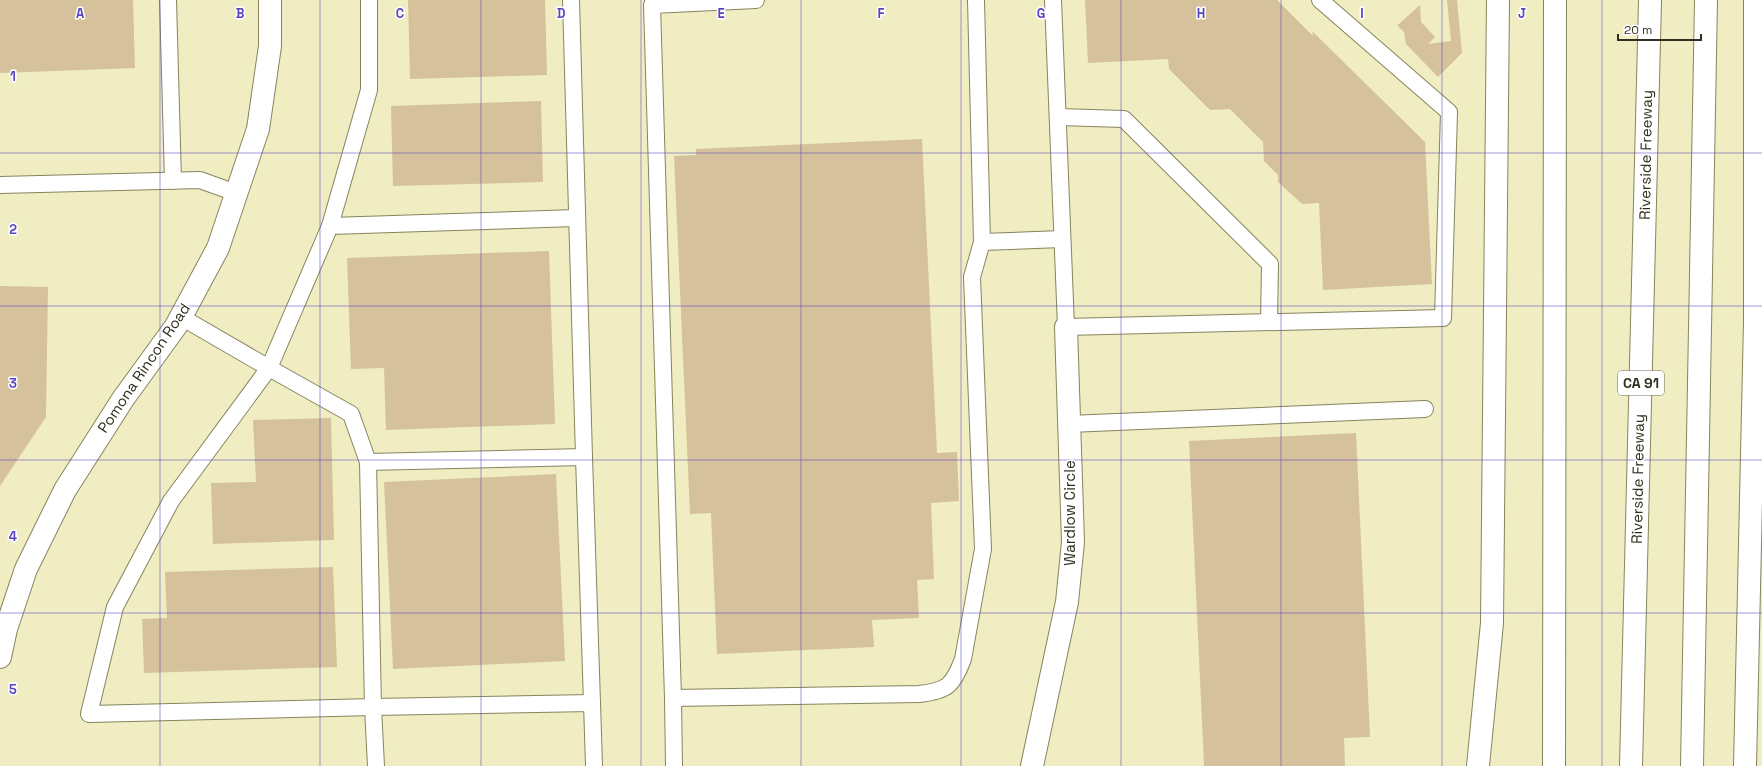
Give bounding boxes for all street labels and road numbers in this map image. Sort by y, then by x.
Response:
street label: Riverside Freeway [1635,90,1656,220]
street label: Pomona Rincon Road [93,299,194,436]
road number: CA 91 [1618,371,1664,395]
street label: Riverside Freeway [1627,414,1648,544]
street label: Wardlow Circle [1060,460,1079,566]

